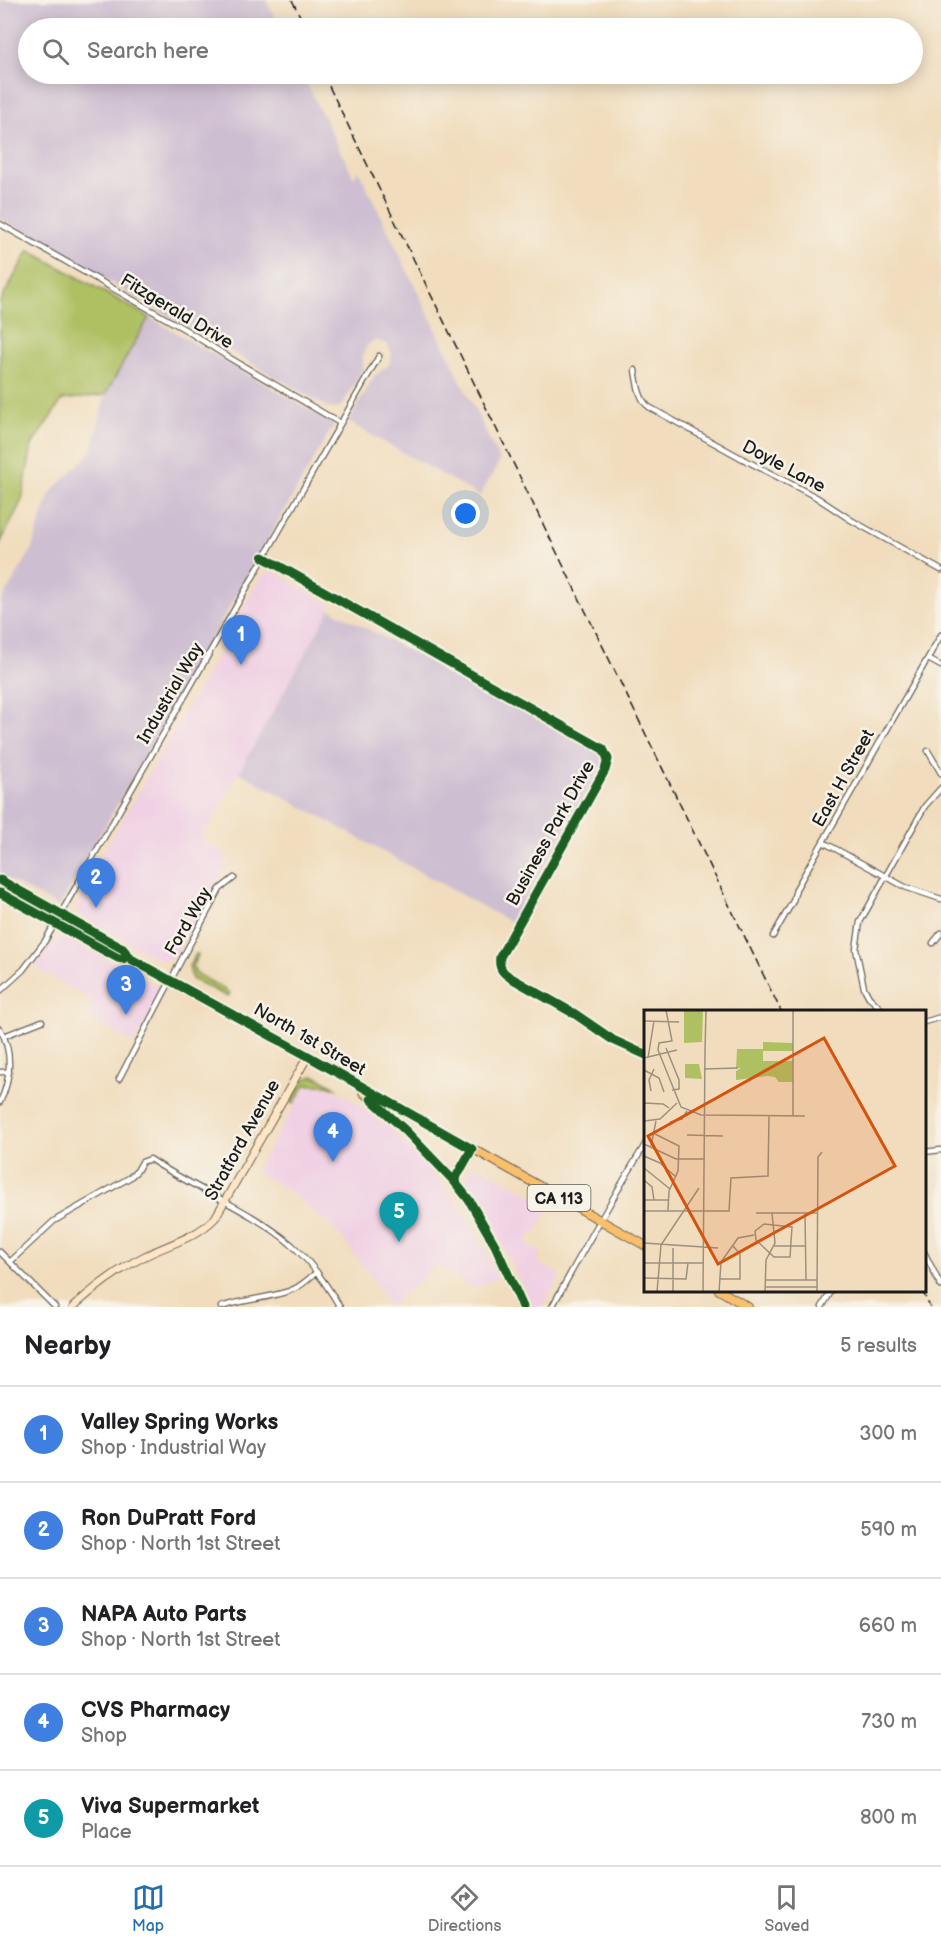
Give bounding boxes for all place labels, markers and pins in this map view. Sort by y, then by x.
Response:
pin: 1 [222,616,260,665]
pin: 2 [76,858,116,908]
pin: 3 [106,966,146,1015]
pin: 4 [314,1112,352,1162]
pin: 5 [380,1192,418,1242]

